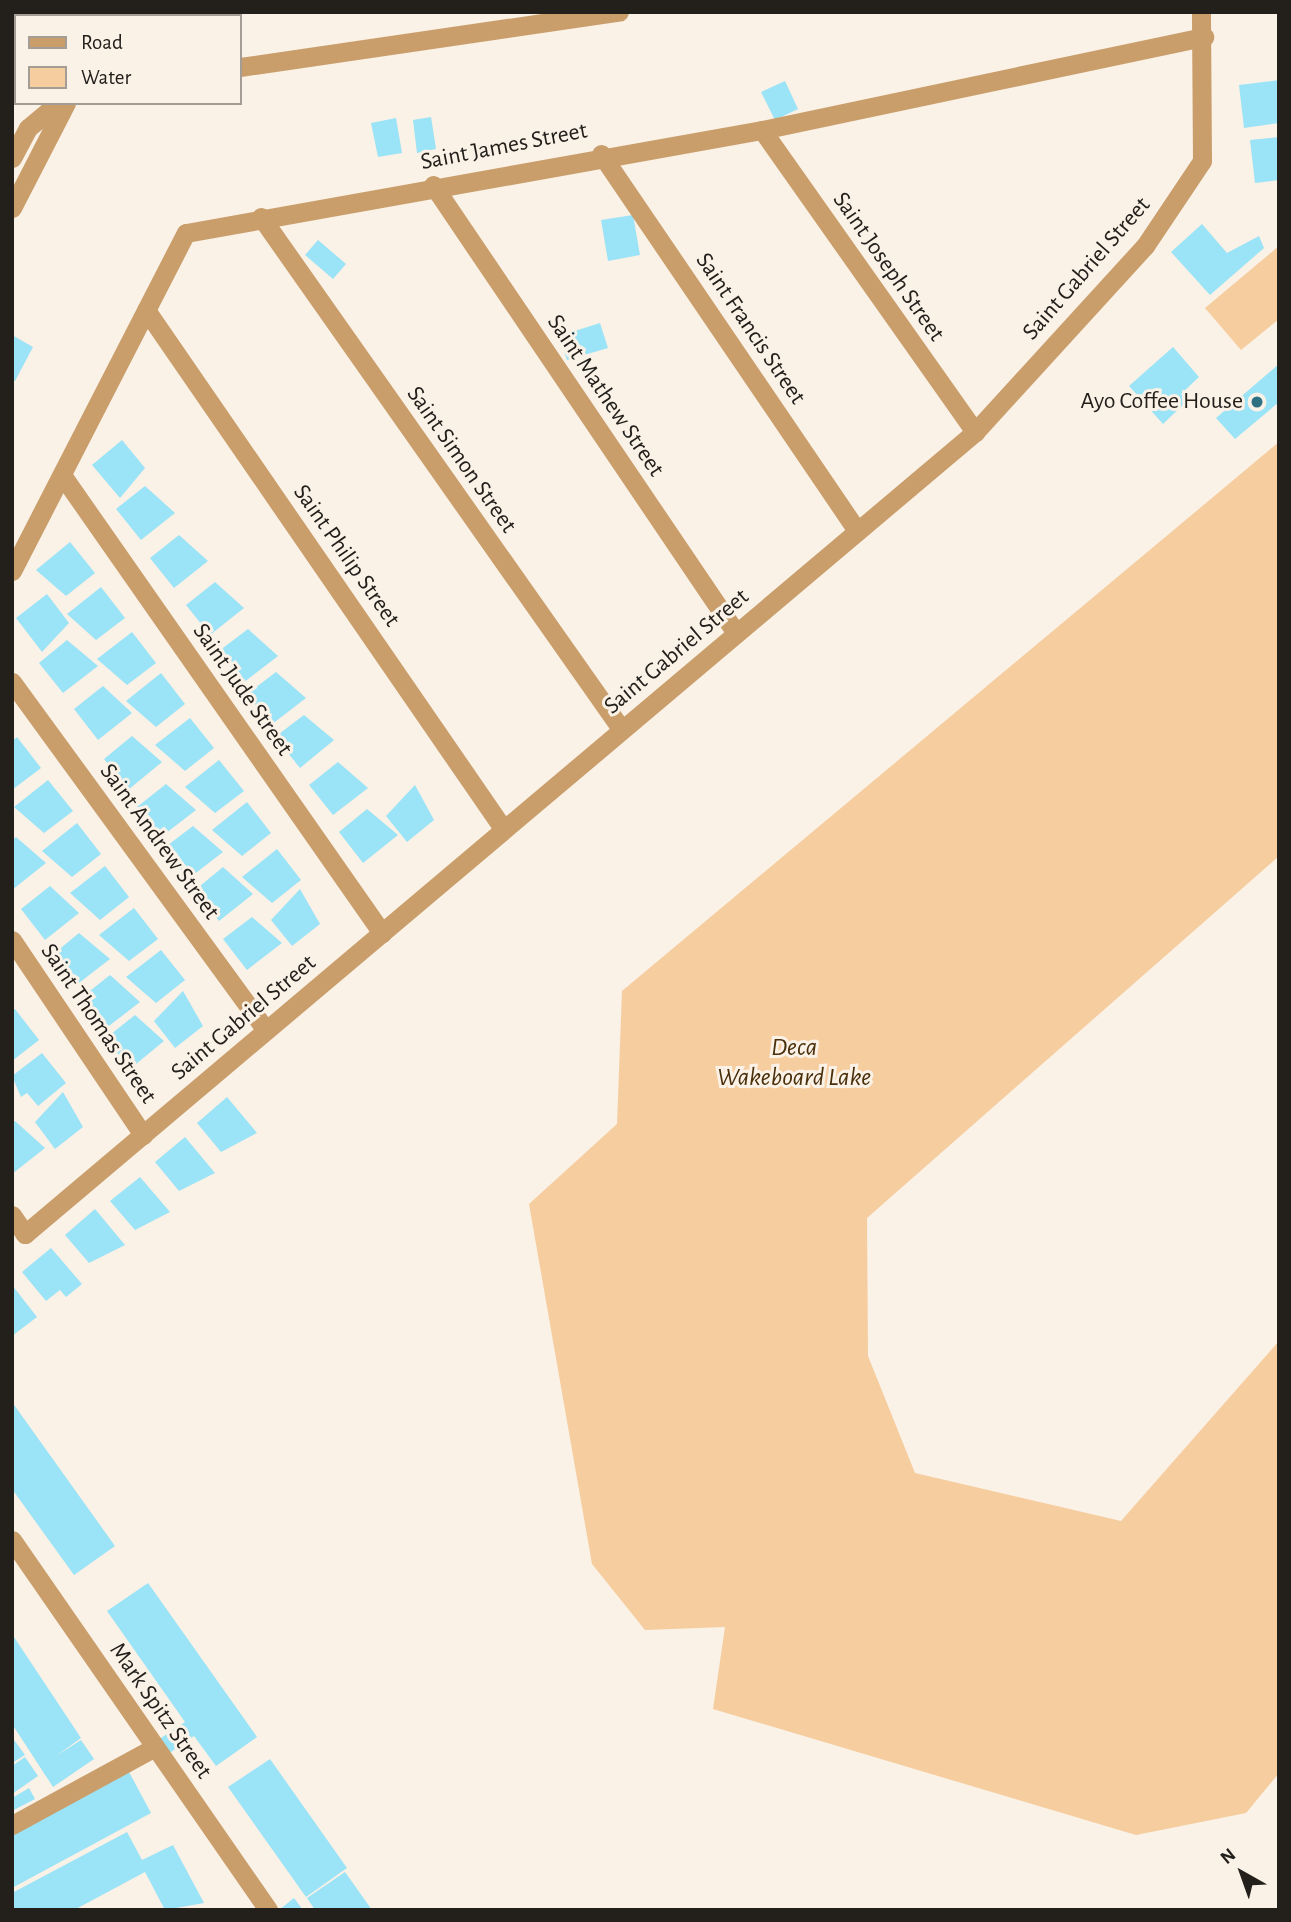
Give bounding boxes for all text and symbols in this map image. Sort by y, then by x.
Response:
legend [14,14,242,105]
text: Road [81,32,123,53]
text: Water [81,67,131,88]
street label: Saint James Street [418,117,590,177]
street label: Saint Joseph Street [826,187,950,347]
street label: Saint Gabriel Street [1017,192,1157,346]
street label: Saint Francis Street [689,248,811,410]
street label: Saint Mathew Street [540,309,670,483]
street label: Saint Simon Street [400,381,522,539]
place label: Ayo Coffee House [1081,388,1243,416]
marker: Ayo Coffee House [1249,394,1265,410]
street label: Saint Philip Street [286,479,406,633]
street label: Saint Gabriel Street [599,583,755,721]
street label: Saint Jude Street [186,618,298,762]
street label: Saint Andrew Street [93,758,225,926]
street label: Saint Thomas Street [34,938,162,1110]
street label: Saint Gabriel Street [166,949,322,1087]
water label: Deca Wakeboard Lake [717,1032,871,1094]
street label: Mark Spitz Street [102,1637,218,1785]
north arrow [1207,1838,1277,1908]
text: N [1217,1845,1239,1868]

